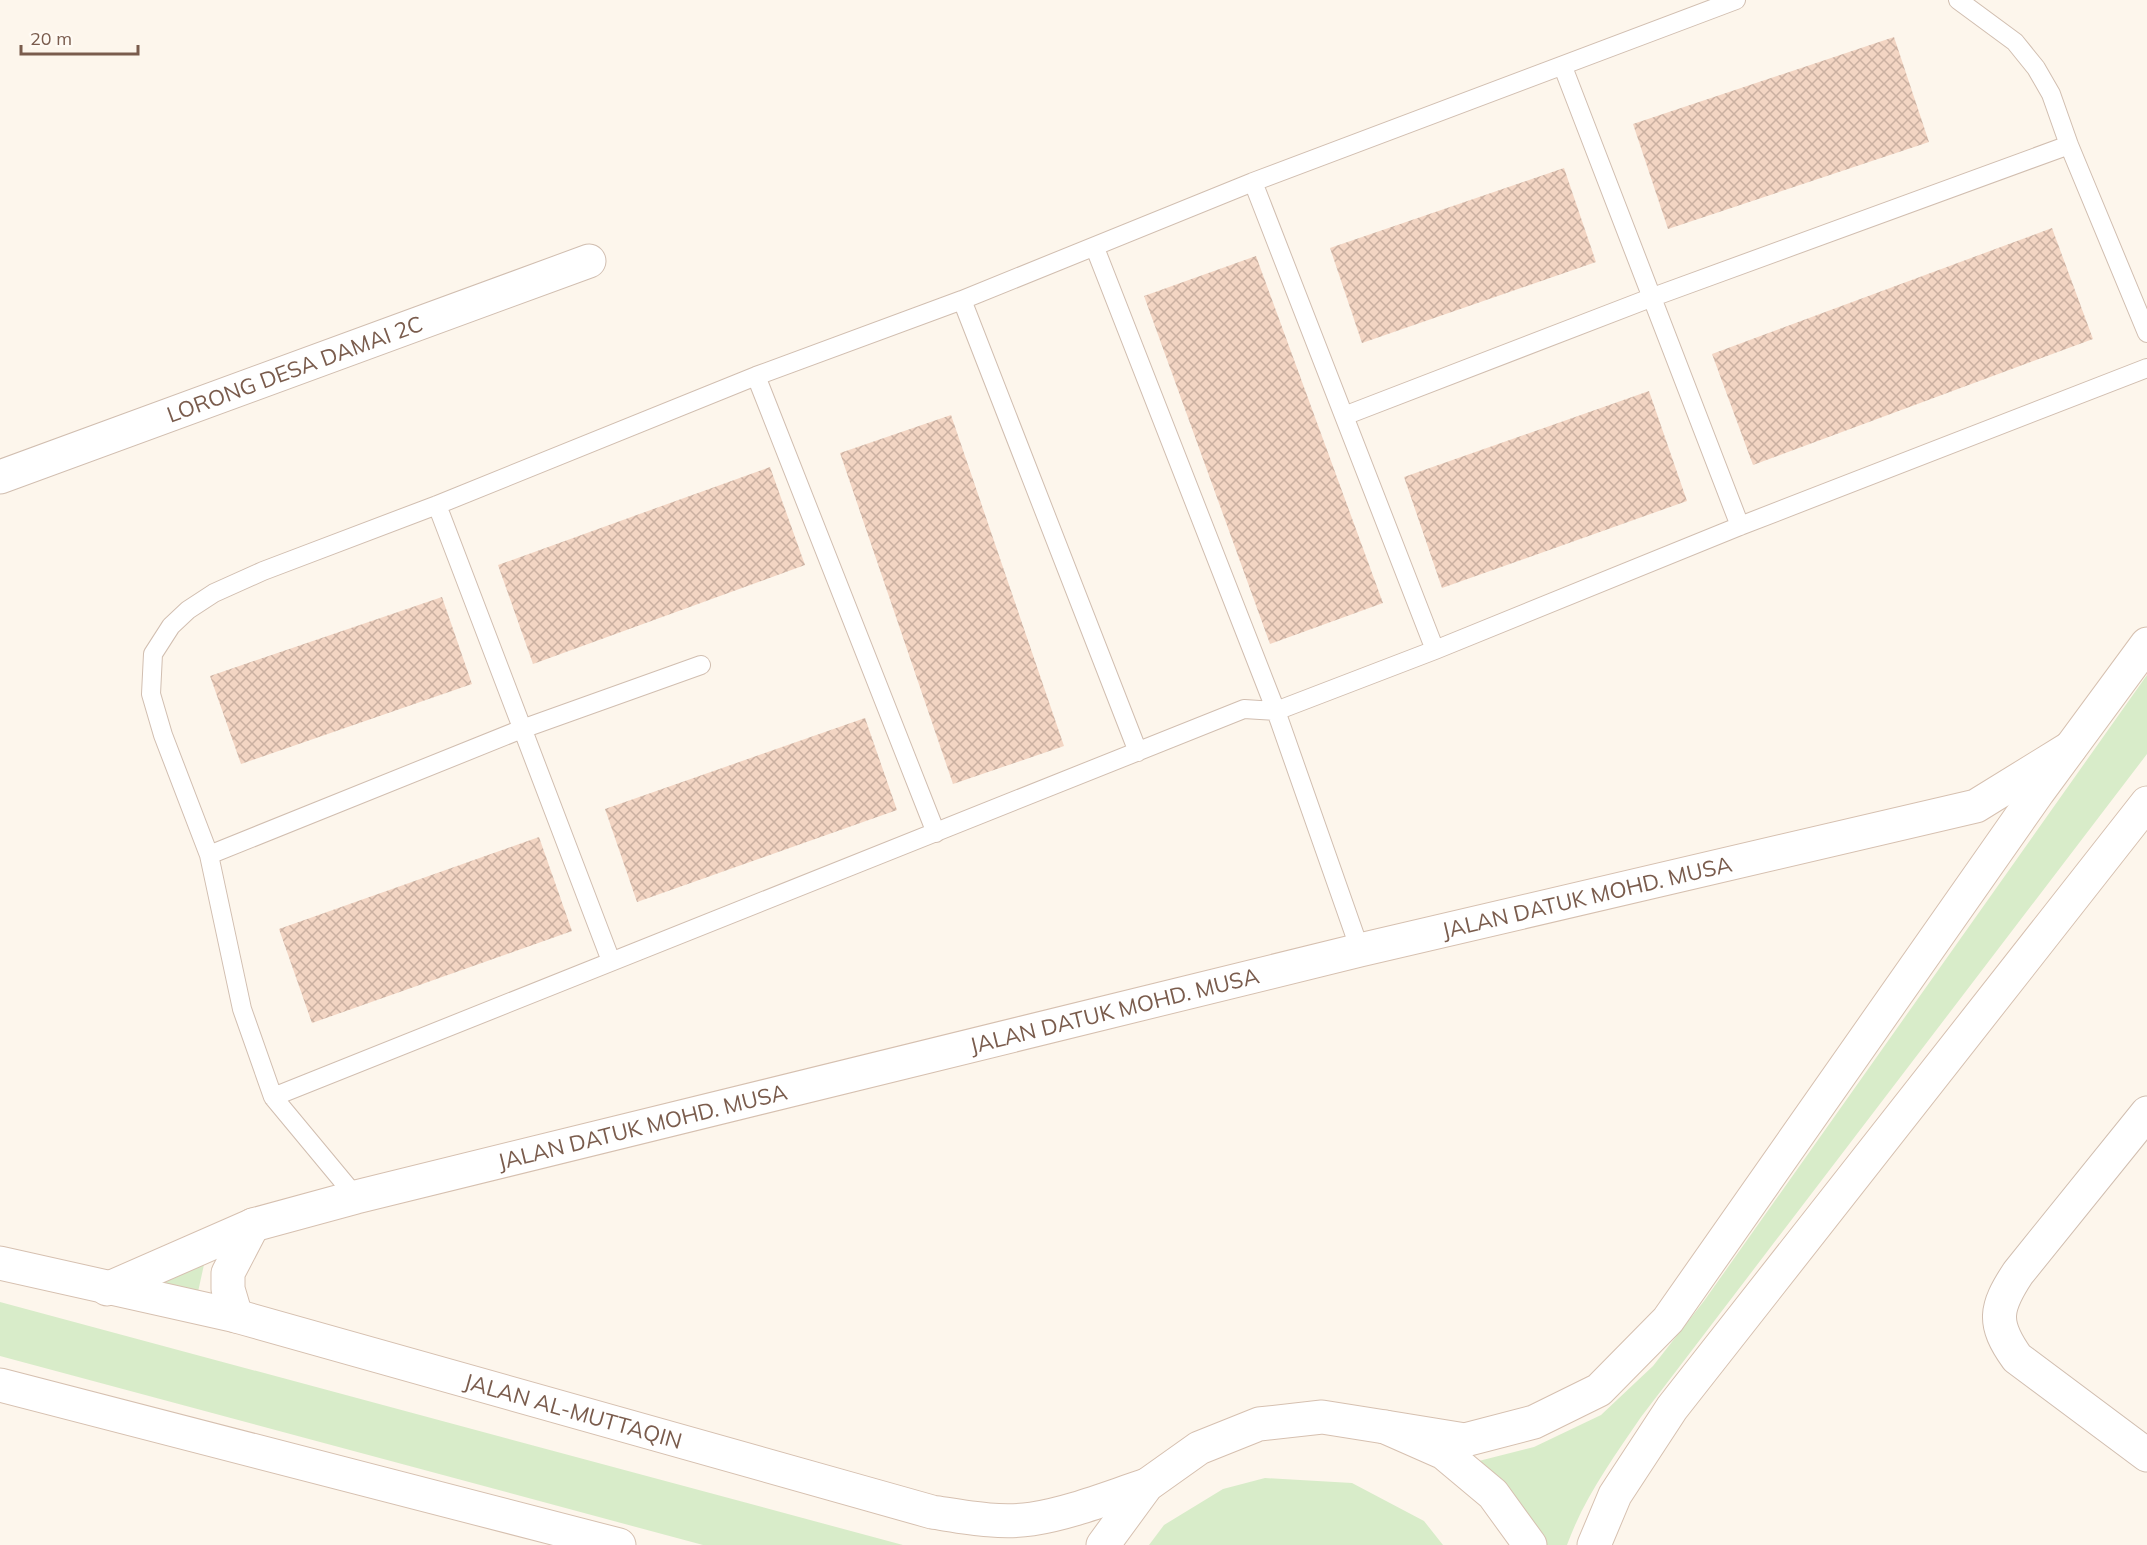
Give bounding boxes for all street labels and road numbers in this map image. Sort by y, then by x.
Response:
street label: LORONG DESA DAMAI 2C [163,309,427,429]
street label: JALAN DATUK MOHD. MUSA [1439,850,1735,944]
street label: JALAN DATUK MOHD. MUSA [967,961,1262,1060]
street label: JALAN DATUK MOHD. MUSA [495,1077,790,1176]
street label: JALAN AL-MUTTAQIN [461,1367,685,1455]

